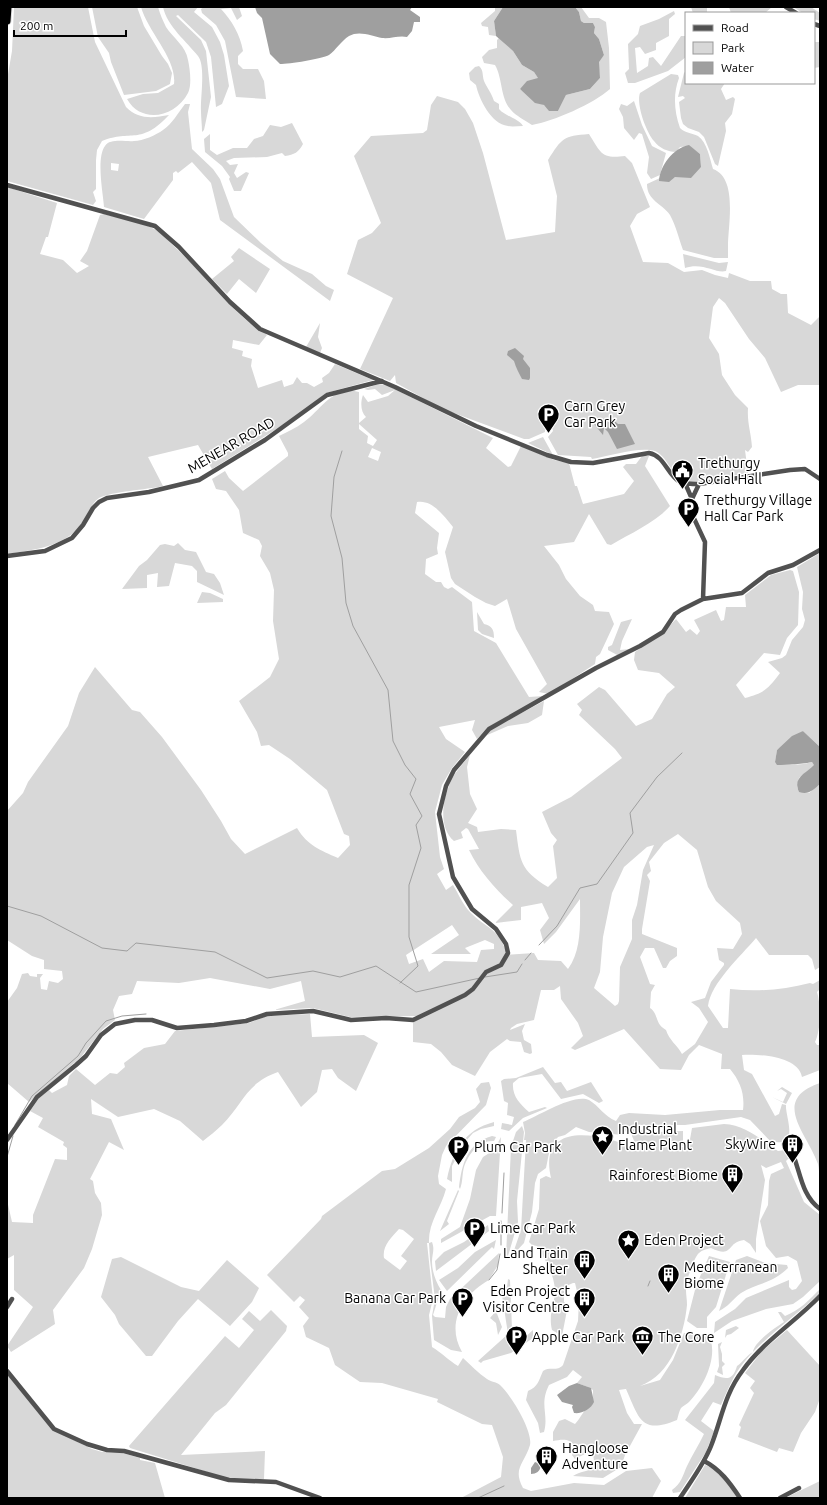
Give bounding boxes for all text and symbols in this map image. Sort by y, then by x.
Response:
scale bar [14,12,126,38]
legend [685,12,815,84]
text: 200 m [20,19,53,32]
text: Road [721,21,749,34]
text: Park [721,41,745,54]
text: Water [721,61,754,74]
place label: Carn Grey Car Park [564,398,626,430]
parking icon: Carn Grey Car Park [535,401,561,434]
street label: MENEAR ROAD [185,414,277,476]
place label: Trethurgy Social Hall [698,455,762,487]
public building icon: Trethurgy Social Hall [669,458,695,491]
place label: Trethurgy Village Hall Car Park [704,492,812,524]
parking icon: Trethurgy Village Hall Car Park [675,495,701,528]
place label: Industrial Flame Plant [618,1121,693,1153]
place icon: Industrial Flame Plant [590,1124,616,1157]
building icon: SkyWire [779,1131,805,1164]
parking icon: Plum Car Park [445,1134,471,1167]
place label: SkyWire [725,1136,776,1152]
place label: Plum Car Park [474,1139,561,1155]
building icon: Rainforest Biome [720,1162,746,1195]
place label: Rainforest Biome [609,1167,718,1183]
parking icon: Lime Car Park [461,1215,487,1248]
place label: Lime Car Park [490,1220,576,1236]
place icon: Eden Project [615,1227,641,1260]
place label: Eden Project [644,1232,724,1248]
place label: Land Train Shelter [503,1245,569,1277]
building icon: Land Train Shelter [571,1248,597,1281]
place label: Mediterranean Biome [684,1259,777,1291]
building icon: Mediterranean Biome [655,1262,681,1295]
place label: Eden Project Visitor Centre [483,1283,570,1315]
parking icon: Banana Car Park [449,1285,475,1318]
building icon: Eden Project Visitor Centre [572,1286,598,1319]
place label: Banana Car Park [344,1290,446,1306]
parking icon: Apple Car Park [504,1324,530,1357]
museum icon: The Core [629,1324,655,1357]
place label: Apple Car Park [532,1329,624,1345]
place label: The Core [658,1329,715,1345]
place label: Hangloose Adventure [562,1440,629,1472]
building icon: Hangloose Adventure [533,1443,559,1476]

